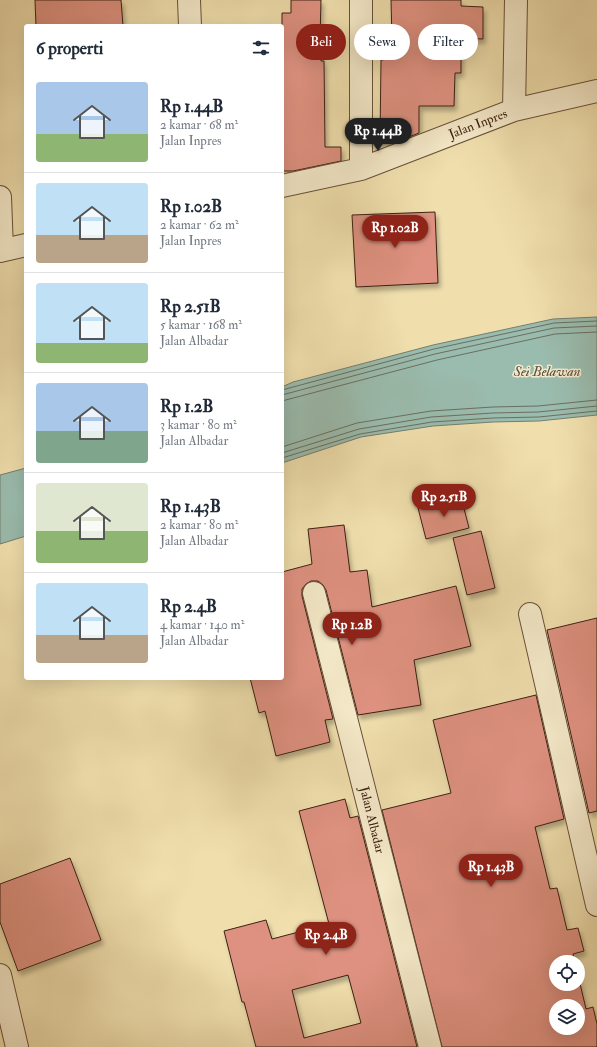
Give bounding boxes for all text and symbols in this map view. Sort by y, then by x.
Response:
chip: Beli [296,24,346,60]
chip: Sewa [354,24,410,60]
chip: Filter [418,24,478,60]
icon: filters [250,37,272,59]
text: 6 properti [36,38,103,59]
text: Rp 1.44B [160,96,223,117]
icon: home [68,98,116,146]
street label: Jalan Inpres [445,105,510,144]
text: 2 kamar · 68 m² [160,117,238,133]
pin: Rp 1.44B [337,118,419,152]
text: Rp 1.44B [354,123,402,139]
text: Jalan Inpres [160,133,222,149]
text: Rp 1.02B [160,196,222,217]
icon: home [68,199,116,247]
pin: Rp 1.02B [354,215,436,249]
text: 2 kamar · 62 m² [160,217,239,233]
text: Rp 1.02B [371,220,419,236]
text: Jalan Inpres [160,233,222,249]
text: Rp 2.51B [160,296,221,317]
icon: home [68,299,116,347]
text: 5 kamar · 168 m² [160,317,242,333]
text: Jalan Albadar [160,333,228,349]
water label: Sei Belawan [513,363,581,380]
text: Rp 1.2B [160,396,213,417]
icon: home [68,399,116,447]
text: 3 kamar · 80 m² [160,417,237,433]
text: Jalan Albadar [160,433,228,449]
pin: Rp 2.51B [403,484,485,518]
text: Rp 2.51B [421,489,467,505]
text: Rp 1.43B [160,496,221,517]
icon: home [68,499,116,547]
text: 2 kamar · 80 m² [160,517,238,533]
text: Jalan Albadar [160,533,228,549]
text: Rp 2.4B [160,596,217,617]
icon: home [68,599,116,647]
pin: Rp 1.2B [315,612,389,646]
text: 4 kamar · 140 m² [160,617,244,633]
text: Rp 1.2B [332,617,372,633]
text: Jalan Albadar [160,633,228,649]
street label: Jalan Albadar [356,784,388,855]
pin: Rp 1.43B [450,854,532,888]
text: Rp 1.43B [468,859,514,875]
pin: Rp 2.4B [289,922,363,956]
text: Rp 2.4B [304,927,348,943]
map controls [549,955,585,1035]
button: locate [549,955,585,991]
button: layers [549,999,585,1035]

